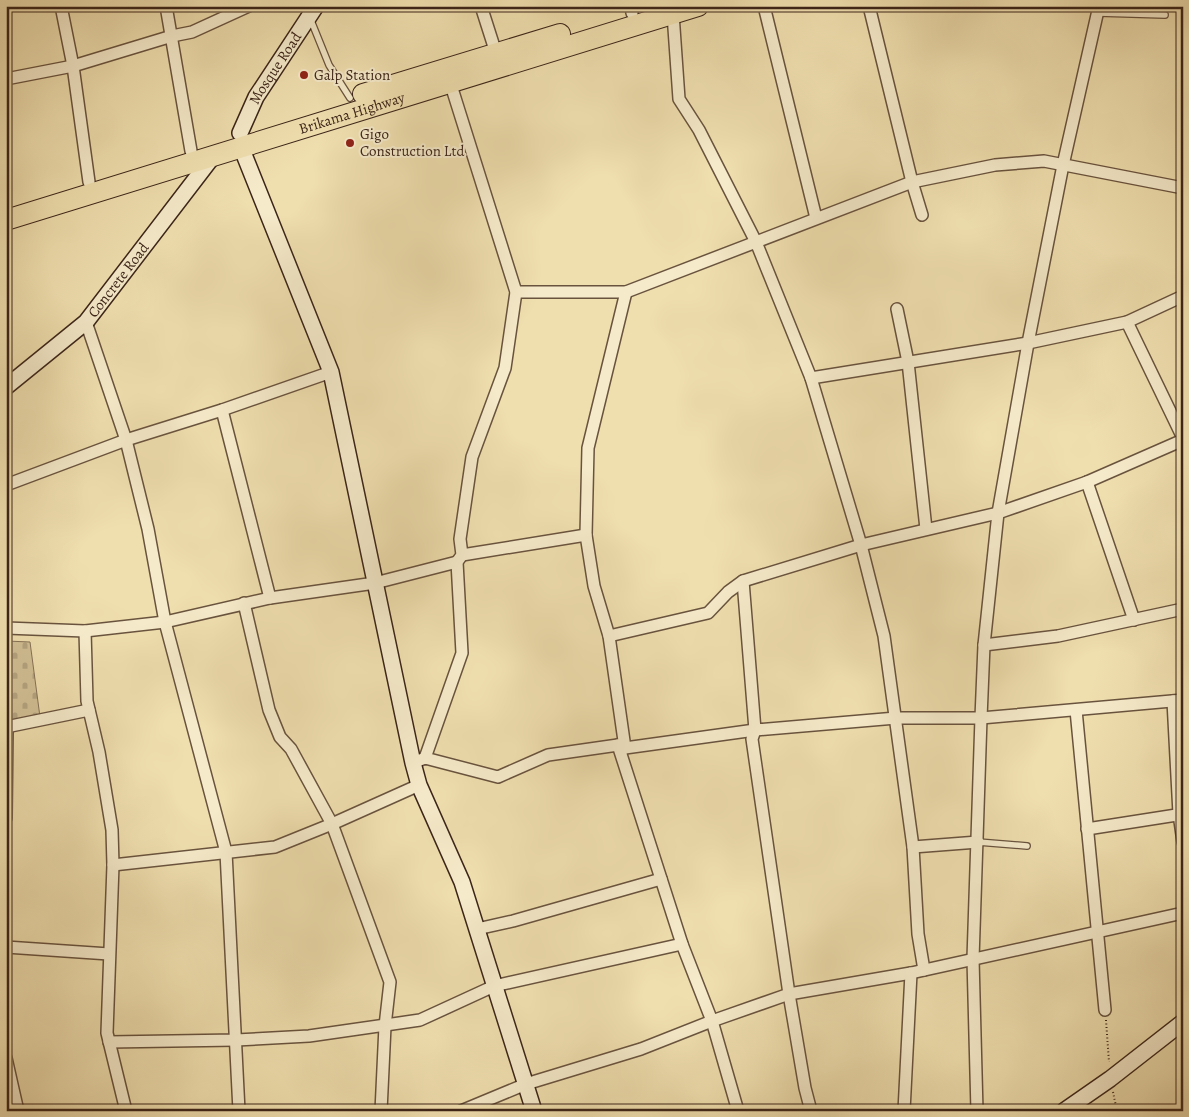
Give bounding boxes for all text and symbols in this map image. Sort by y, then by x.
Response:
street label: Mosque Road [244,27,307,107]
place label: Galp Station [314,65,390,85]
marker: Galp Station [298,69,310,81]
street label: Brikama Highway [296,87,408,139]
place label: Gigo Construction Ltd [360,124,465,161]
marker: Gigo Construction Ltd [344,137,356,149]
street label: Concrete Road [83,238,154,322]

